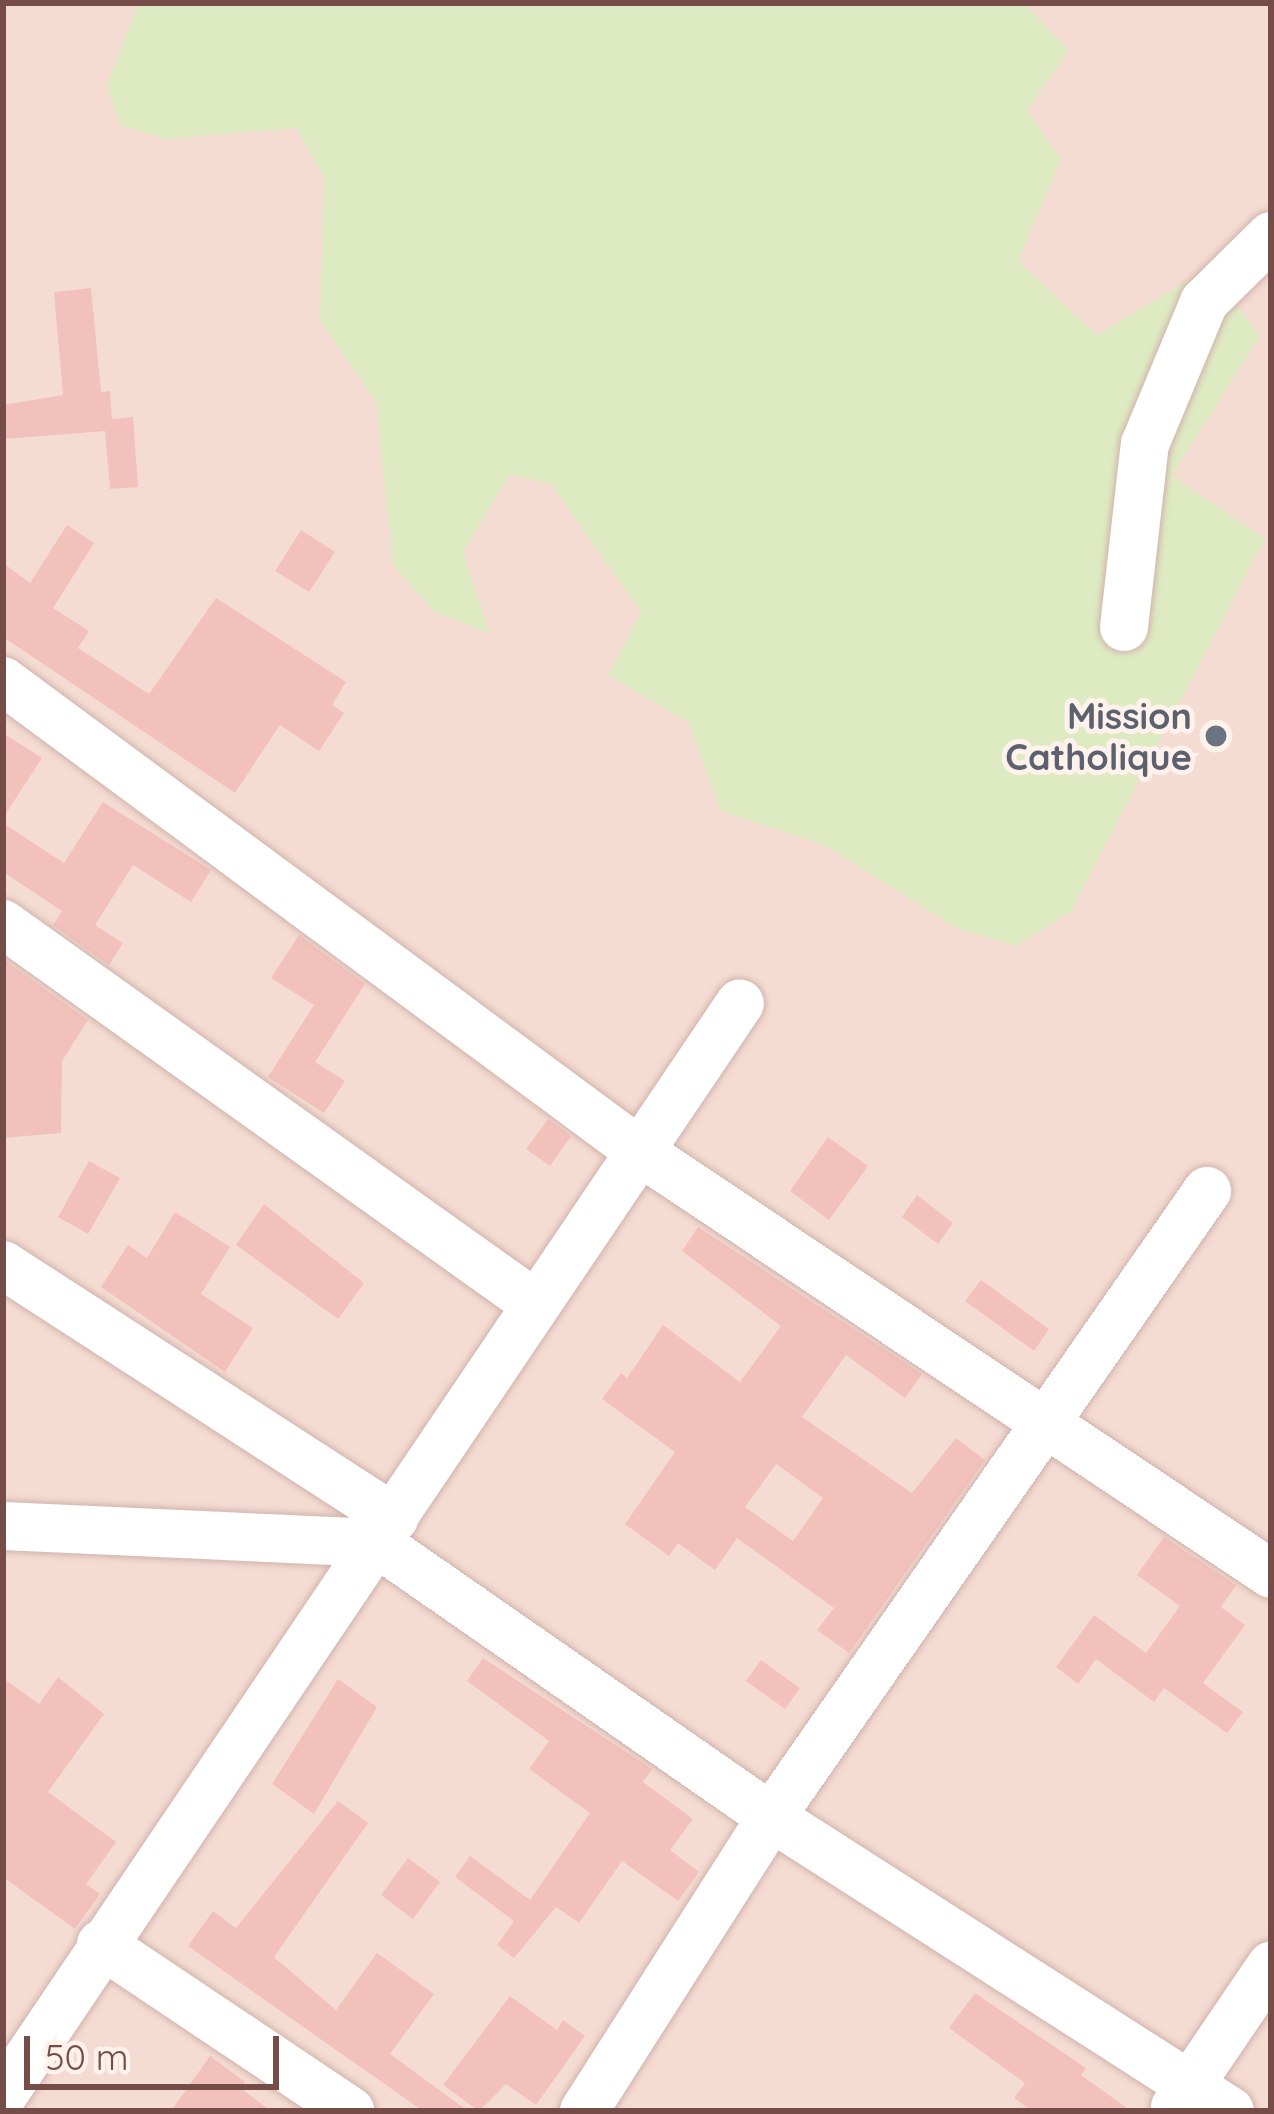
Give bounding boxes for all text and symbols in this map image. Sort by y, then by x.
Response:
place label: Mission Catholique [1005,693,1192,778]
marker: Mission Catholique [1203,723,1229,749]
scale bar [30,2012,285,2086]
text: 50 m [45,2034,129,2079]

